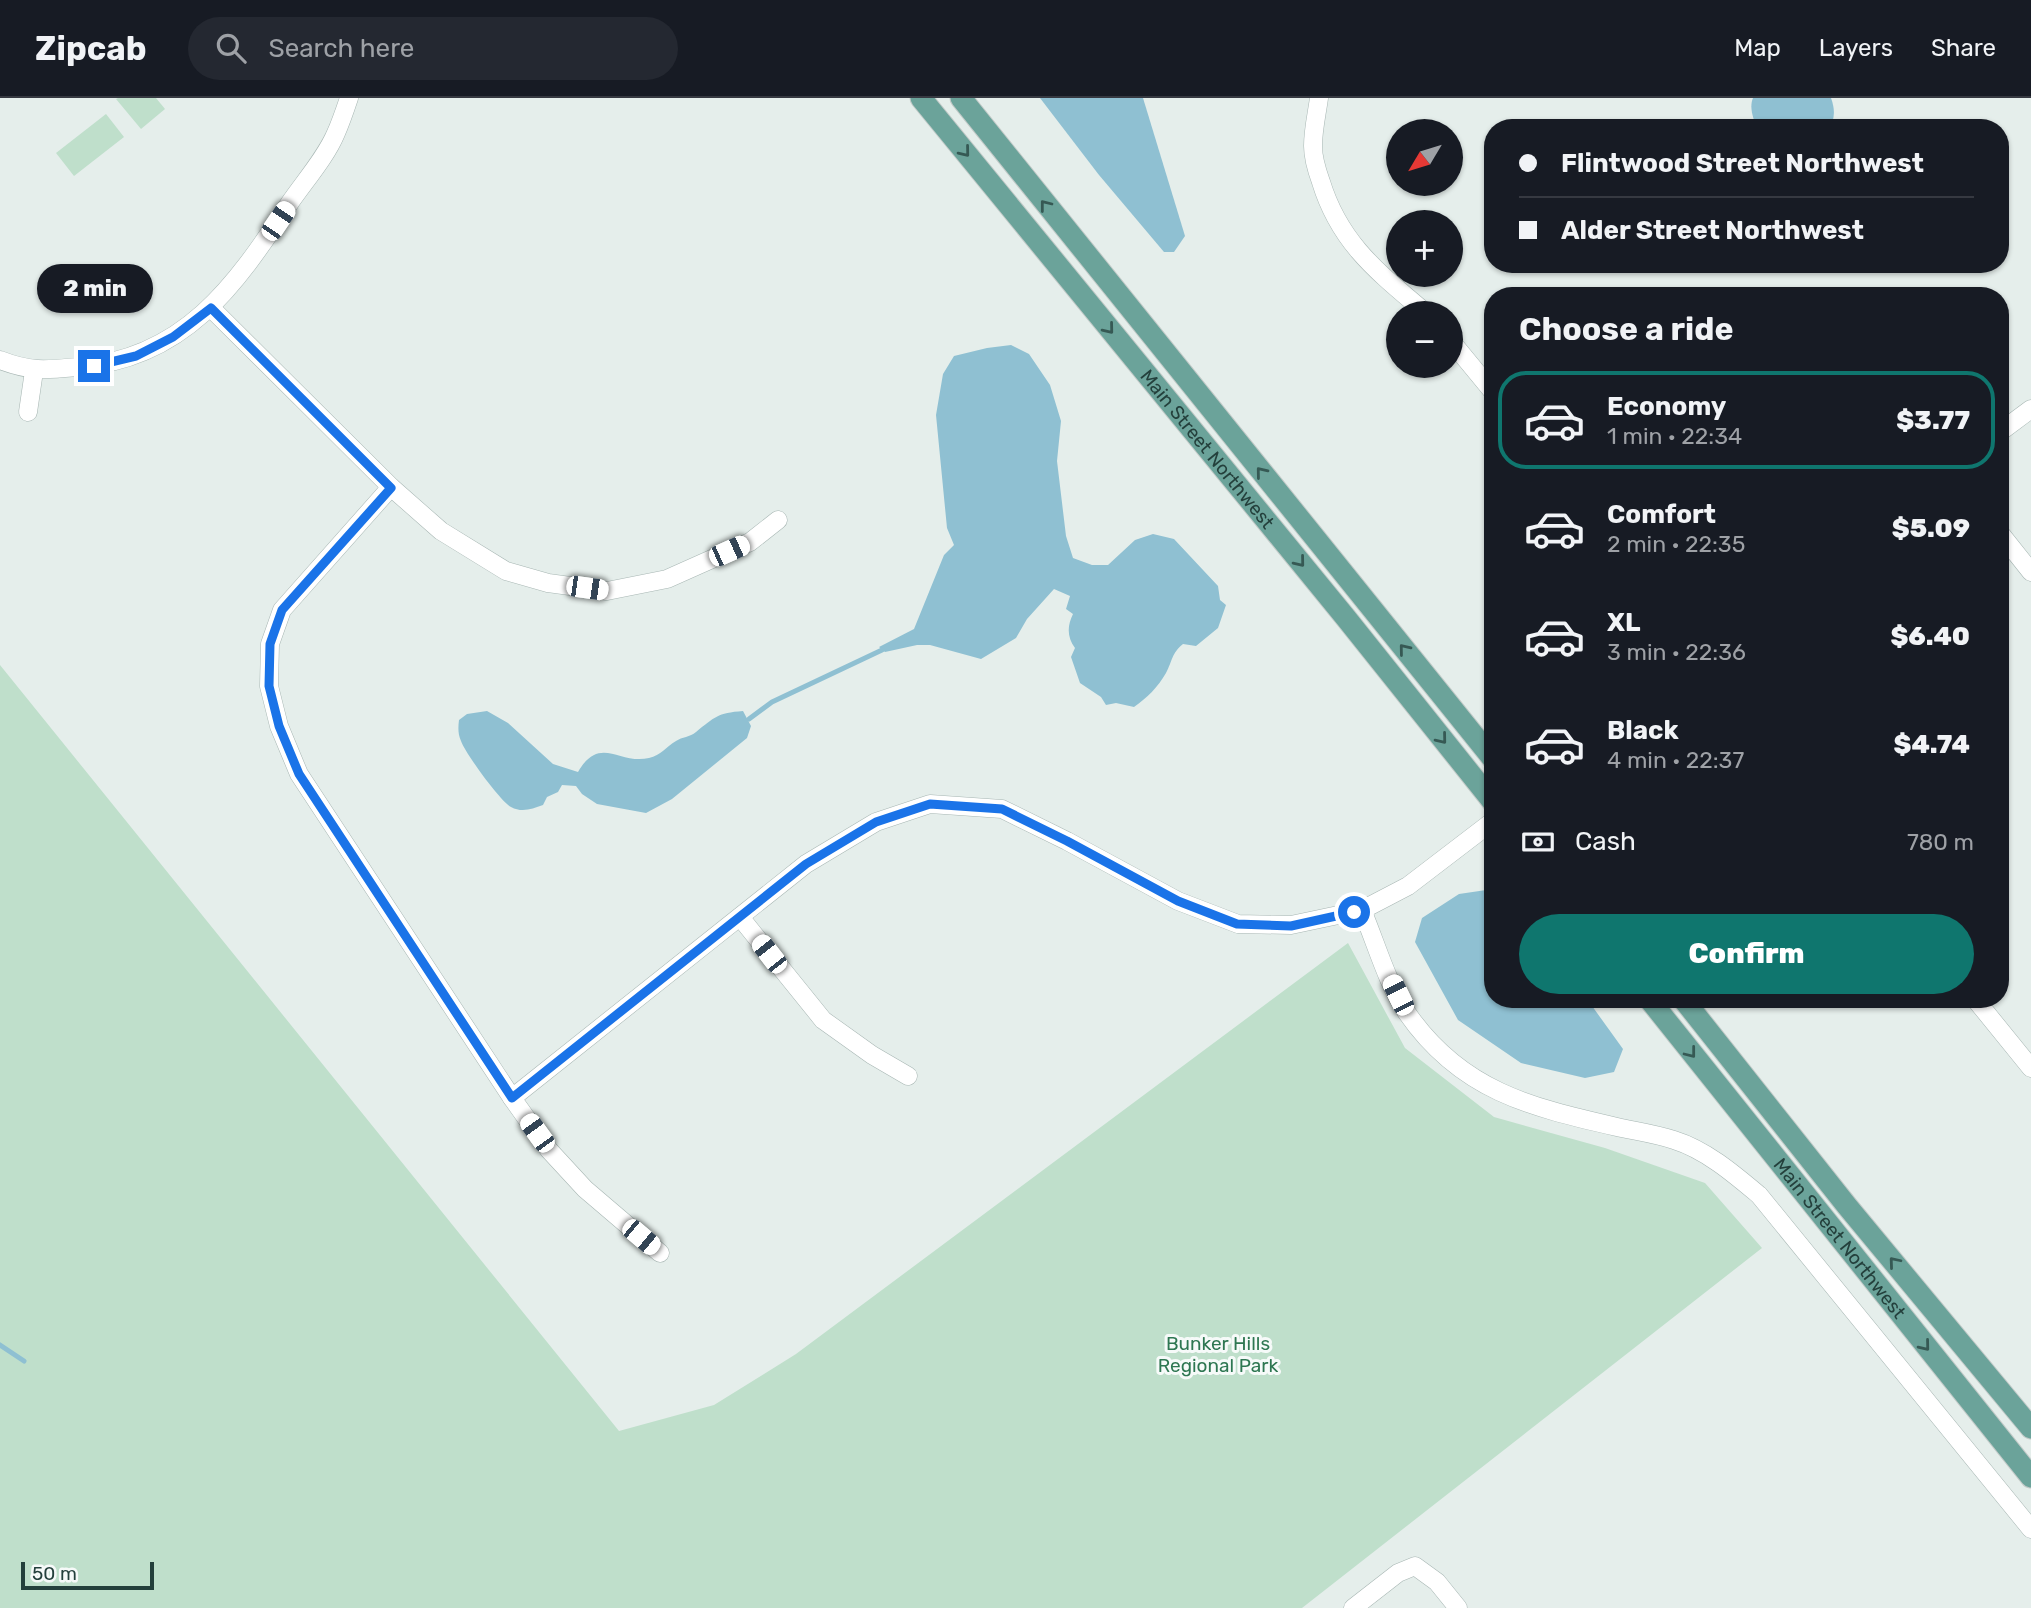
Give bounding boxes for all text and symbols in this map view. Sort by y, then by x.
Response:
search box [188,17,678,80]
text: Zipcab [35,29,146,68]
icon: search [212,29,250,67]
text: Search here [268,33,414,64]
text: Map [1734,34,1781,62]
text: Layers [1819,34,1893,62]
text: Share [1931,34,1996,62]
north arrow [1386,119,1463,196]
map controls [1386,119,1463,378]
one-way arrow [957,145,970,157]
text: Flintwood Street Northwest [1561,148,1924,179]
car [258,198,299,244]
one-way arrow [1041,200,1054,212]
button: + [1386,210,1463,287]
text: Alder Street Northwest [1561,215,1864,246]
callout: 2 min [36,264,152,314]
text: 2 min [63,274,127,302]
button: − [1386,301,1463,378]
text: Choose a ride [1519,310,1733,348]
one-way arrow [1101,321,1114,333]
route end [78,350,110,382]
street label: Main Street Northwest [1136,364,1280,534]
icon: car [1523,389,1586,452]
text: Economy [1607,391,1726,422]
text: $3.77 [1896,405,1970,436]
text: 1 min · 22:34 [1607,422,1742,450]
one-way arrow [1257,467,1269,480]
icon: car [1523,497,1586,560]
text: Comfort [1607,499,1716,530]
text: $5.09 [1892,513,1970,544]
text: 2 min · 22:35 [1607,530,1745,558]
car [706,533,753,569]
one-way arrow [1292,553,1304,566]
car [565,575,610,601]
icon: car [1523,605,1586,668]
text: XL [1607,607,1640,638]
text: $6.40 [1890,621,1970,652]
text: 3 min · 22:36 [1607,638,1746,666]
one-way arrow [1400,644,1413,656]
icon: car [1523,713,1586,776]
text: Black [1607,715,1679,746]
text: $4.74 [1894,729,1970,760]
one-way arrow [1434,731,1447,744]
text: 4 min · 22:37 [1607,746,1744,774]
icon: cash [1519,823,1557,861]
text: Cash [1575,826,1636,857]
text: 780 m [1907,828,1974,856]
route start [1338,896,1370,928]
button: Confirm [1519,914,1974,994]
car [748,931,791,977]
car [1380,972,1417,1018]
one-way arrow [1683,1045,1696,1057]
car [517,1110,558,1156]
street label: Main Street Northwest [1769,1153,1911,1323]
car [619,1215,664,1259]
one-way arrow [1890,1257,1902,1270]
park label: Bunker Hills Regional Park [1158,1332,1278,1377]
one-way arrow [1916,1338,1929,1350]
scale bar [21,1559,154,1591]
text: 50 m [32,1562,77,1585]

